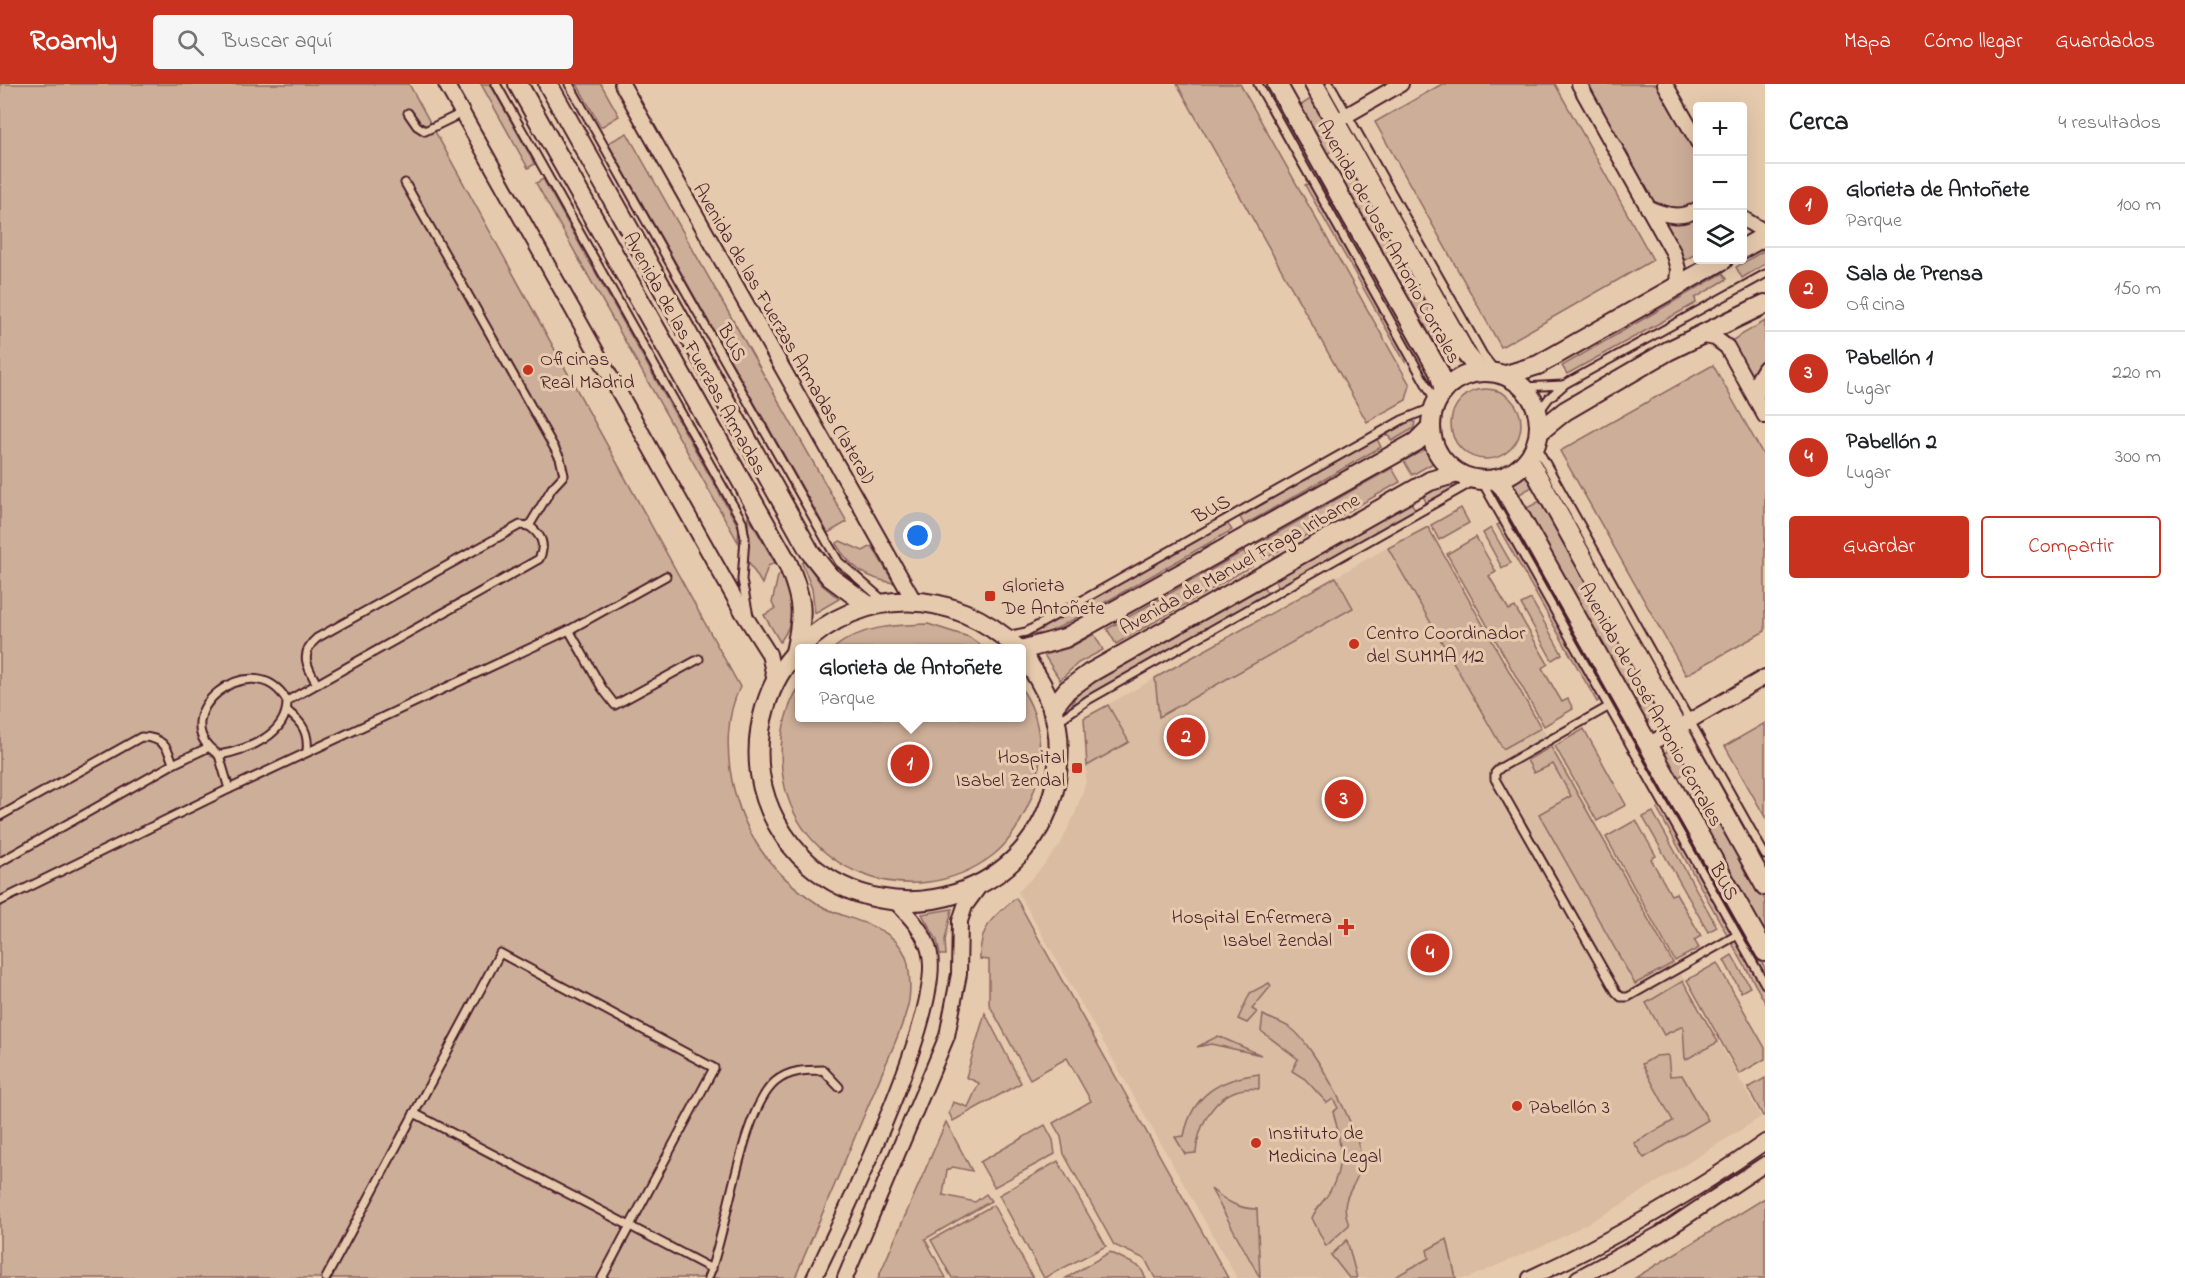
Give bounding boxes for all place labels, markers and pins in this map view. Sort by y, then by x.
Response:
place label: Oficinas Real Madrid [540,346,634,398]
marker: Oficinas Real Madrid [521,363,535,377]
place label: Glorieta De Antoñete [1001,572,1104,624]
marker: Glorieta De Antoñete [983,589,997,603]
place label: Centro Coordinador del SUMMA 112 [1366,620,1526,672]
marker: Centro Coordinador del SUMMA 112 [1347,637,1361,651]
pin: 2 [1166,714,1206,760]
pin: 1 [890,742,930,786]
place label: Hospital Isabel Zendal [956,744,1065,796]
marker: Hospital Isabel Zendal [1070,761,1084,775]
pin: 3 [1324,776,1364,822]
place label: Hospital Enfermera Isabel Zendal [1172,904,1332,956]
marker: Hospital Enfermera Isabel Zendal [1337,918,1355,936]
pin: 4 [1410,930,1450,976]
place label: Pabellón 3 [1529,1094,1610,1123]
marker: Pabellón 3 [1510,1099,1524,1113]
place label: Instituto de Medicina Legal [1268,1120,1382,1173]
marker: Instituto de Medicina Legal [1249,1136,1263,1150]

